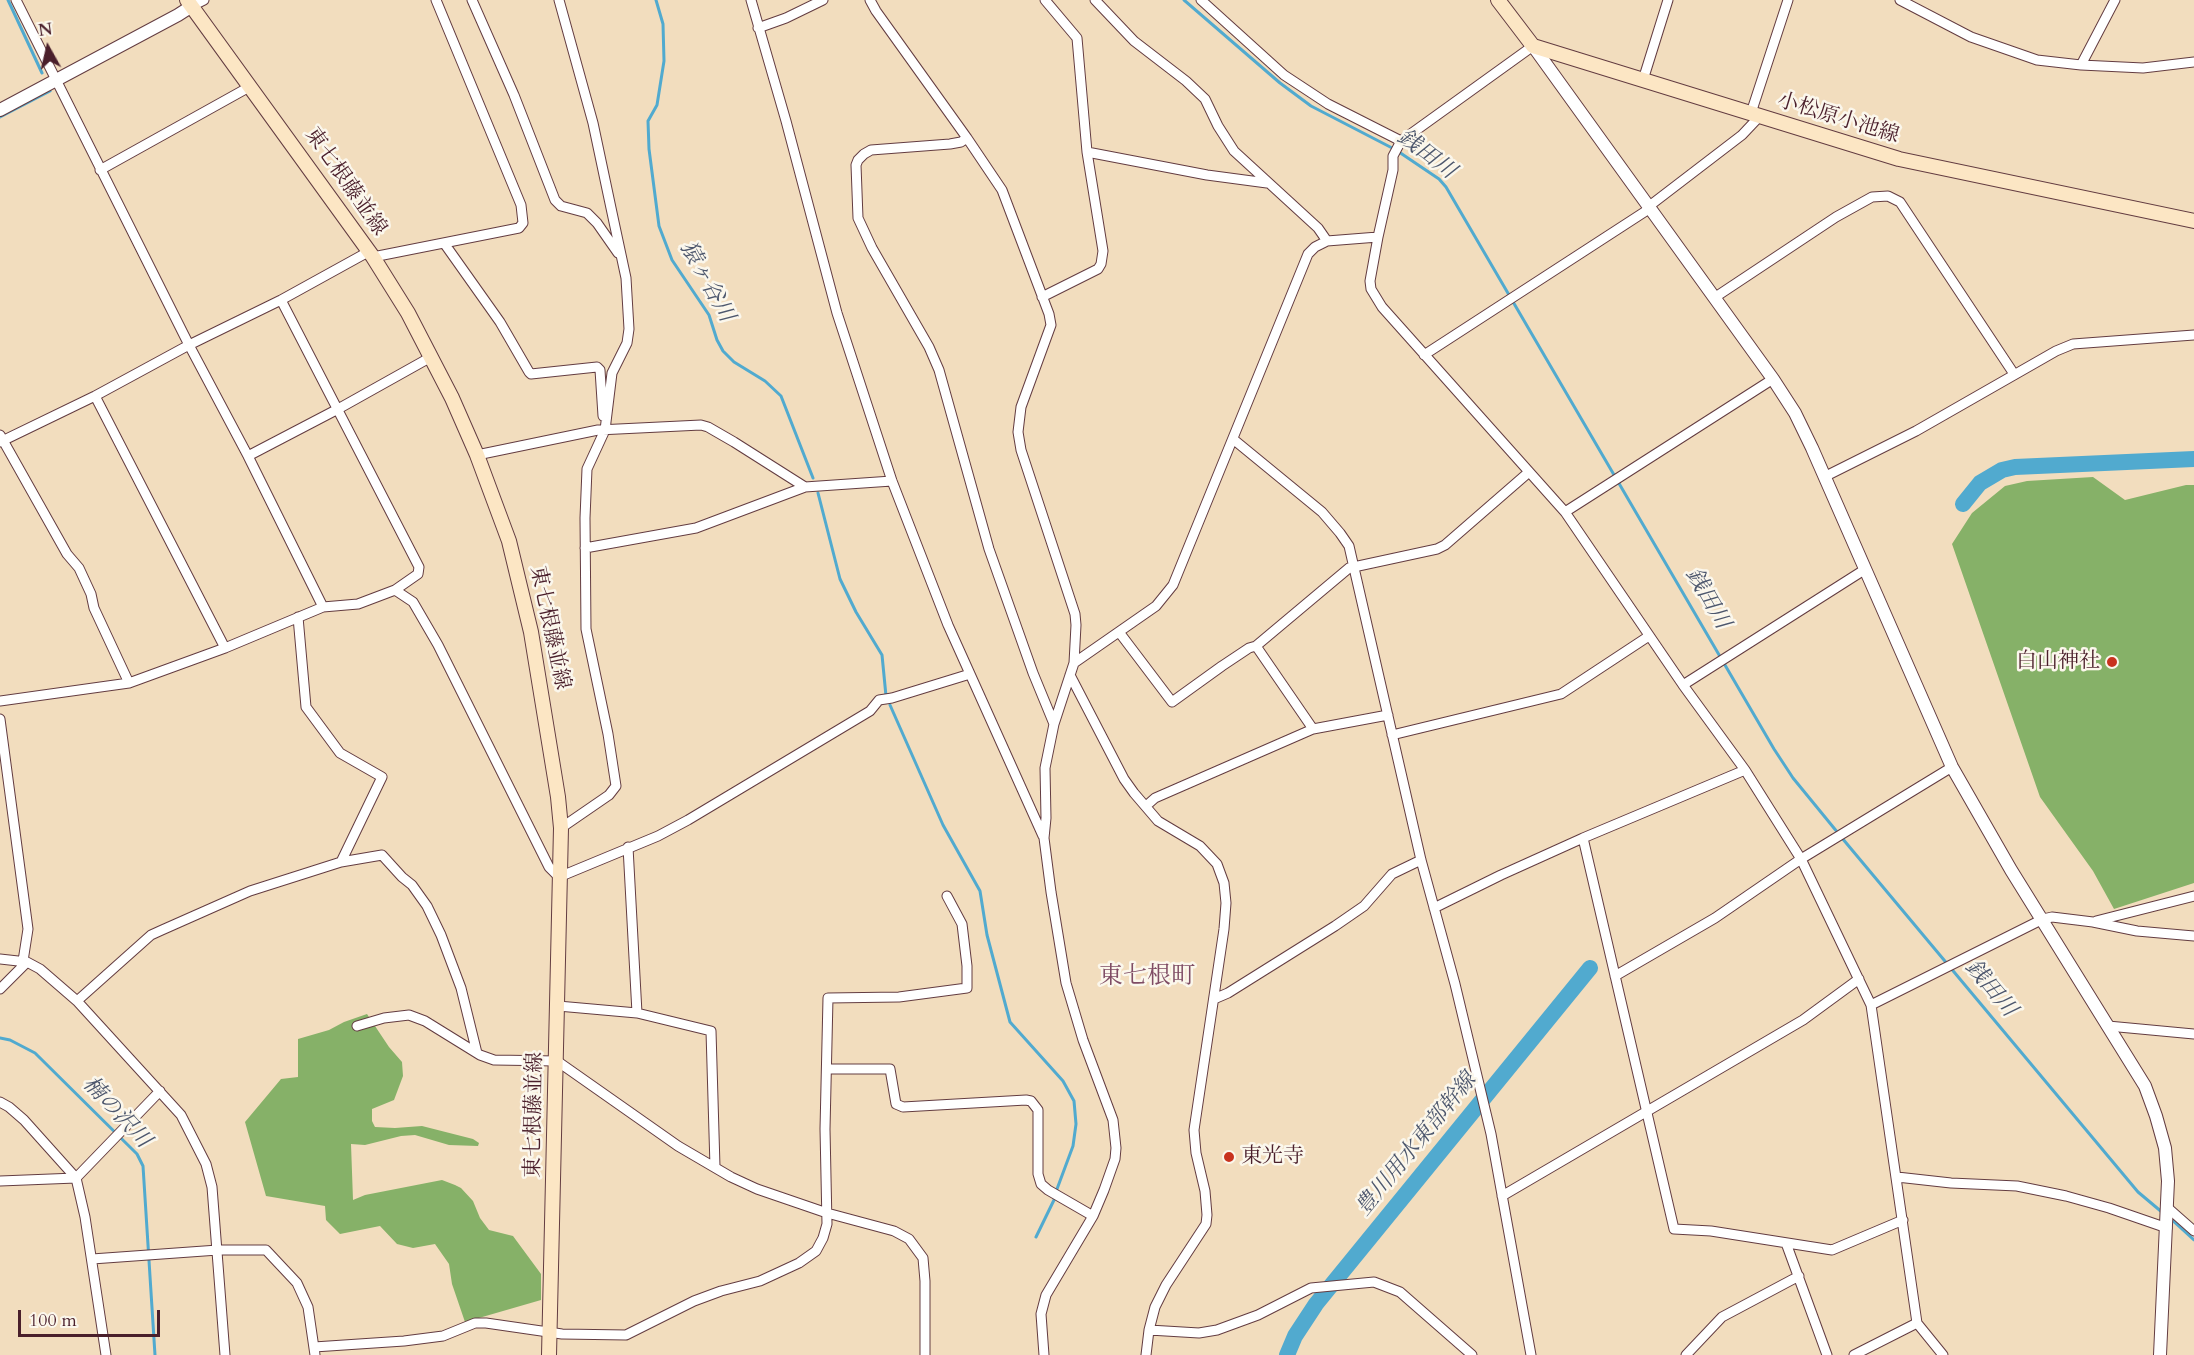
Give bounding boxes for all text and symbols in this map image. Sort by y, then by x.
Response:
north arrow [18,18,78,78]
text: N [37,18,54,42]
street label: 小松原小池線 [1774,89,1902,149]
street label: 東七根藤並線 [299,123,391,241]
water label: 銭田川 [1392,125,1460,185]
water label: 猿ヶ谷川 [673,237,739,327]
street label: 東七根藤並線 [524,564,574,692]
water label: 銭田川 [1679,564,1735,634]
place label: 白山神社 [2016,649,2100,675]
marker: 白山神社 [2105,655,2119,669]
water label: 銭田川 [1959,955,2021,1023]
district label: 東七根町 [1099,963,1195,991]
street label: 東七根藤並線 [521,1052,549,1178]
water label: 豊川用水東部幹線 [1351,1068,1483,1222]
water label: 楠の沢川 [76,1072,156,1154]
place label: 東光寺 [1241,1144,1304,1170]
marker: 東光寺 [1222,1150,1236,1164]
scale bar [21,1298,164,1336]
text: 100 m [29,1308,77,1333]

